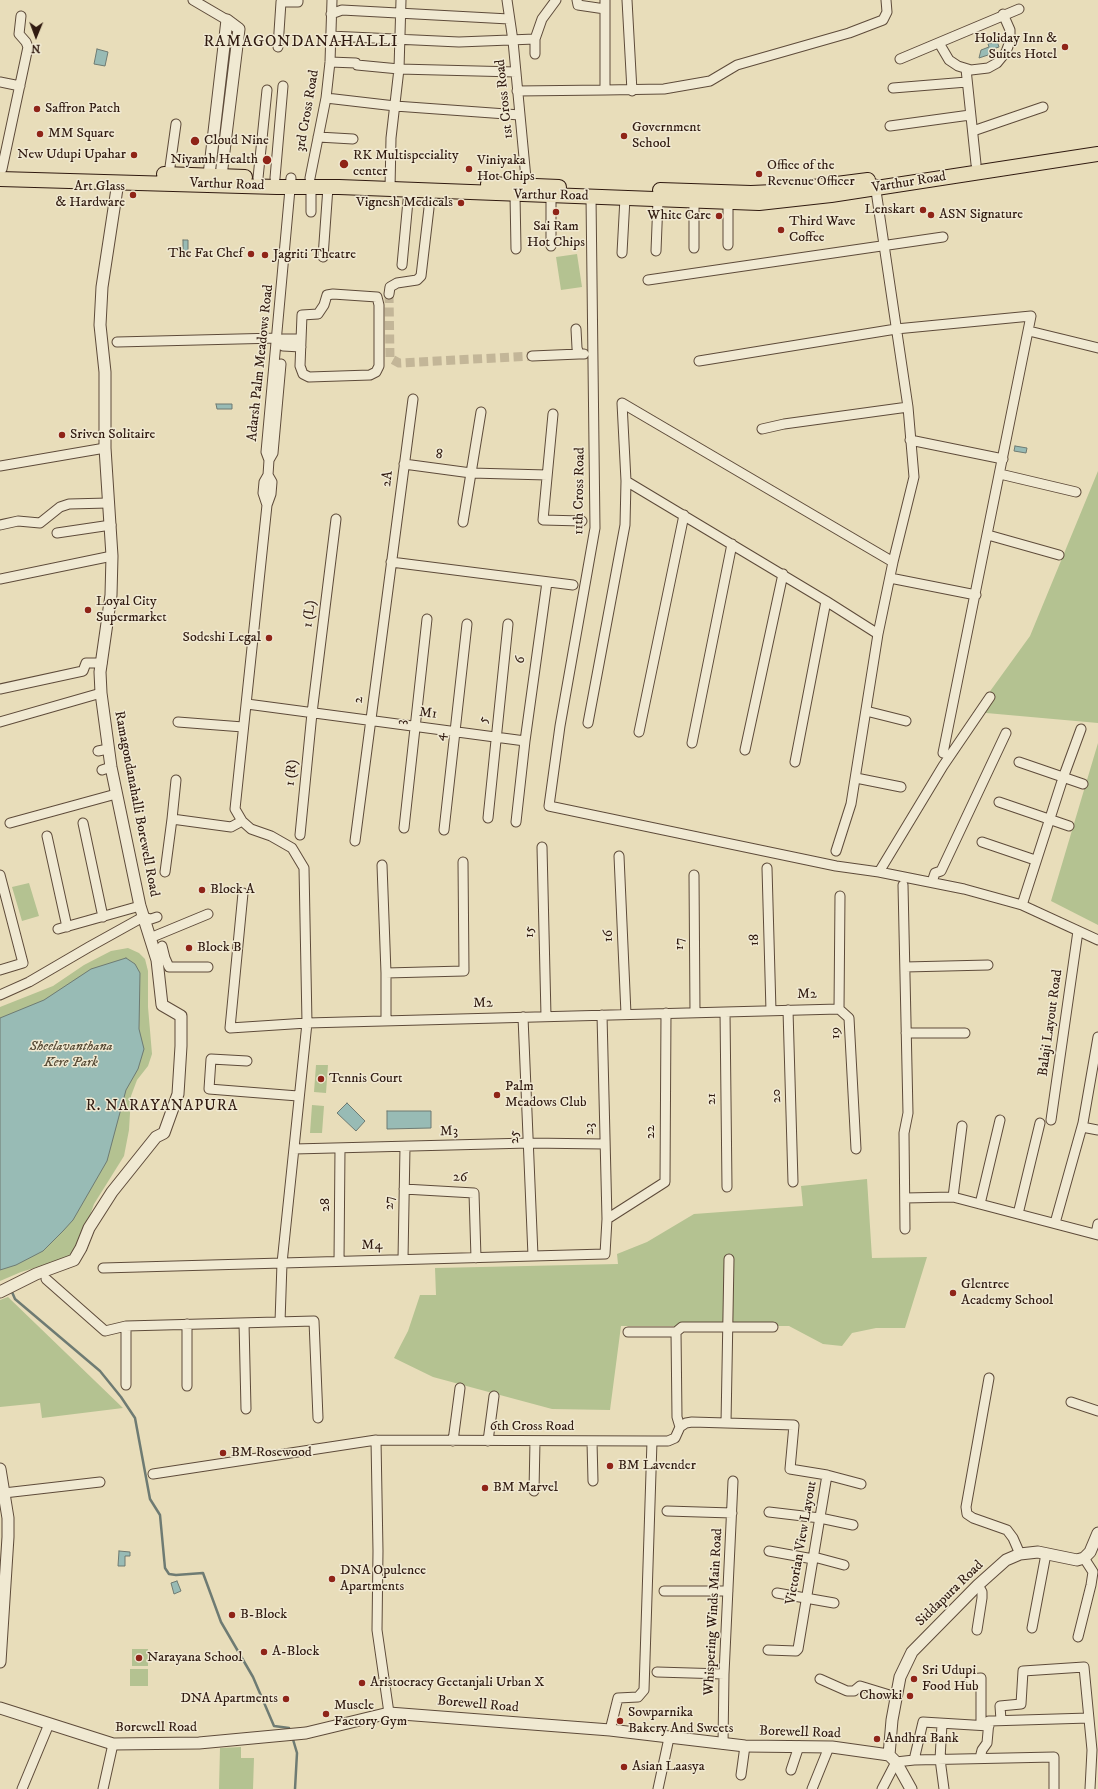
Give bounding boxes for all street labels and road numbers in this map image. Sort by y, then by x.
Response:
street label: 1st Cross Road [492,58,518,140]
street label: 3rd Cross Road [293,69,323,153]
street label: Varthur Road [871,169,947,197]
street label: Varthur Road [189,175,265,195]
street label: Varthur Road [513,187,589,205]
street label: Adarsh Palm Meadows Road [244,284,278,442]
street label: 8 [434,446,444,464]
street label: 11th Cross Road [571,447,589,535]
street label: 2A [379,470,397,488]
street label: 1 (L) [300,599,320,629]
street label: 6 [512,655,530,665]
street label: 2 [350,696,368,704]
street label: M1 [418,705,438,723]
street label: Ramagondanahalli Borewell Road [110,710,162,898]
street label: 5 [475,716,493,724]
street label: 3 [393,719,411,725]
street label: 4 [432,732,450,742]
street label: 1 (R) [282,759,302,787]
street label: 15 [521,926,539,938]
street label: 16 [600,930,618,942]
street label: 18 [746,934,764,946]
street label: 17 [672,938,688,950]
street label: Balaji Layout Road [1035,969,1067,1077]
street label: M2 [797,986,817,1004]
street label: M2 [473,995,493,1013]
street label: 19 [827,1027,845,1039]
street label: 20 [768,1089,786,1103]
street label: 21 [703,1093,721,1105]
street label: M3 [440,1123,458,1141]
street label: 23 [581,1123,599,1135]
street label: 22 [643,1125,659,1139]
street label: 25 [506,1130,524,1144]
street label: 26 [452,1169,468,1187]
street label: 27 [381,1196,399,1210]
street label: 28 [318,1198,334,1212]
street label: M4 [361,1237,383,1255]
street label: 6th Cross Road [490,1419,574,1435]
street label: Victorian View Layout [783,1480,821,1606]
street label: Whispering Winds Main Road [701,1528,727,1696]
street label: Siddapura Road [913,1557,987,1631]
street label: Borewell Road [437,1693,519,1717]
street label: Borewell Road [115,1720,197,1736]
street label: Borewell Road [759,1723,841,1743]

